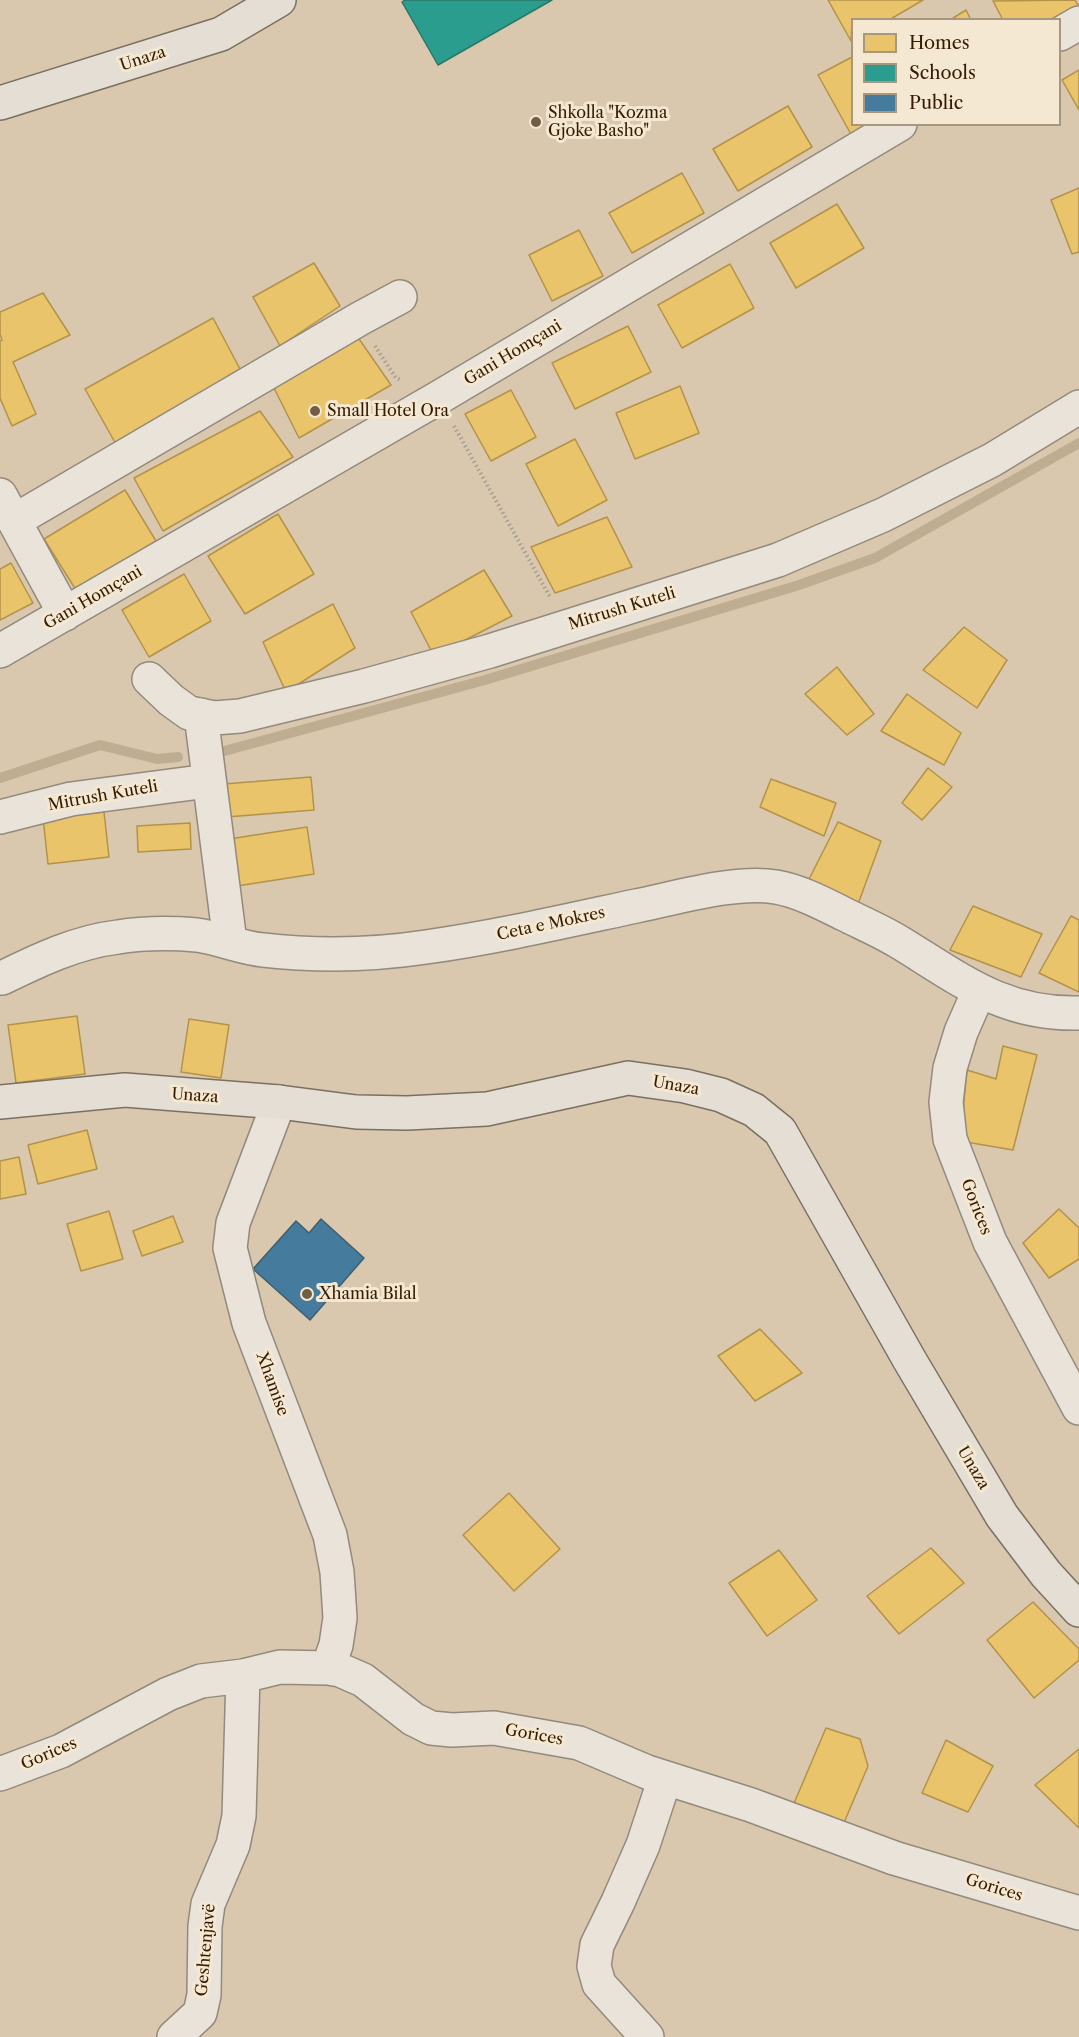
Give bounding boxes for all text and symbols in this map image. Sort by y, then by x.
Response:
legend [851,18,1061,126]
text: Homes [909,32,970,54]
street label: Unaza [118,43,168,75]
text: Schools [909,62,976,84]
text: Public [909,92,963,114]
place label: Shkolla "Kozma Gjoke Basho" [548,103,667,141]
marker: Shkolla "Kozma Gjoke Basho" [529,115,543,129]
street label: Gani Homçani [461,316,565,390]
place label: Small Hotel Ora [327,401,449,421]
marker: Small Hotel Ora [308,404,322,418]
street label: Gani Homçani [40,562,146,634]
street label: Mitrush Kuteli [566,584,678,634]
street label: Mitrush Kuteli [47,777,159,815]
street label: Ceta e Mokres [495,903,607,945]
street label: Unaza [651,1072,701,1100]
street label: Unaza [171,1085,219,1107]
street label: Gorices [957,1176,995,1238]
place label: Xhamia Bilal [319,1284,416,1304]
marker: Xhamia Bilal [300,1287,314,1301]
street label: Xhamise [252,1349,292,1419]
street label: Unaza [953,1443,993,1493]
street label: Gorices [503,1720,565,1750]
street label: Gorices [18,1734,80,1774]
street label: Gorices [963,1870,1025,1906]
street label: Geshtenjavë [192,1903,220,1997]

